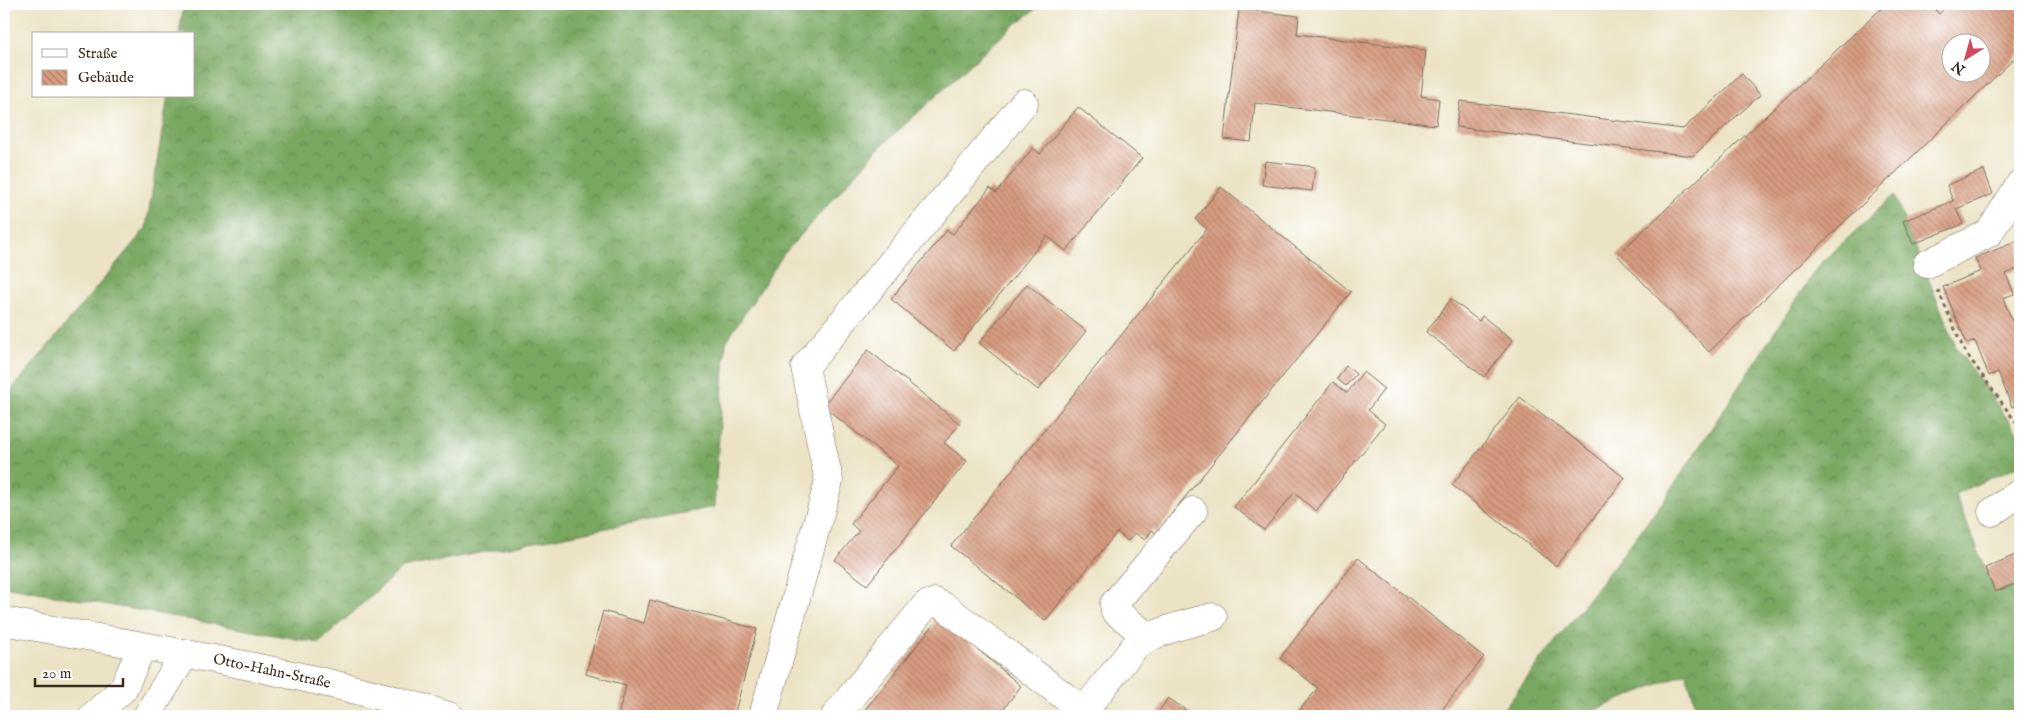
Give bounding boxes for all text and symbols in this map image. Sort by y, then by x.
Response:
legend [32,32,195,98]
north arrow [1942,32,1992,82]
text: Straße [78,44,118,63]
text: N [1949,57,1970,79]
text: Gebäude [78,68,134,87]
street label: Otto-Hahn-Straße [212,649,333,693]
scale bar [35,655,122,687]
text: 20 m [42,664,72,683]

